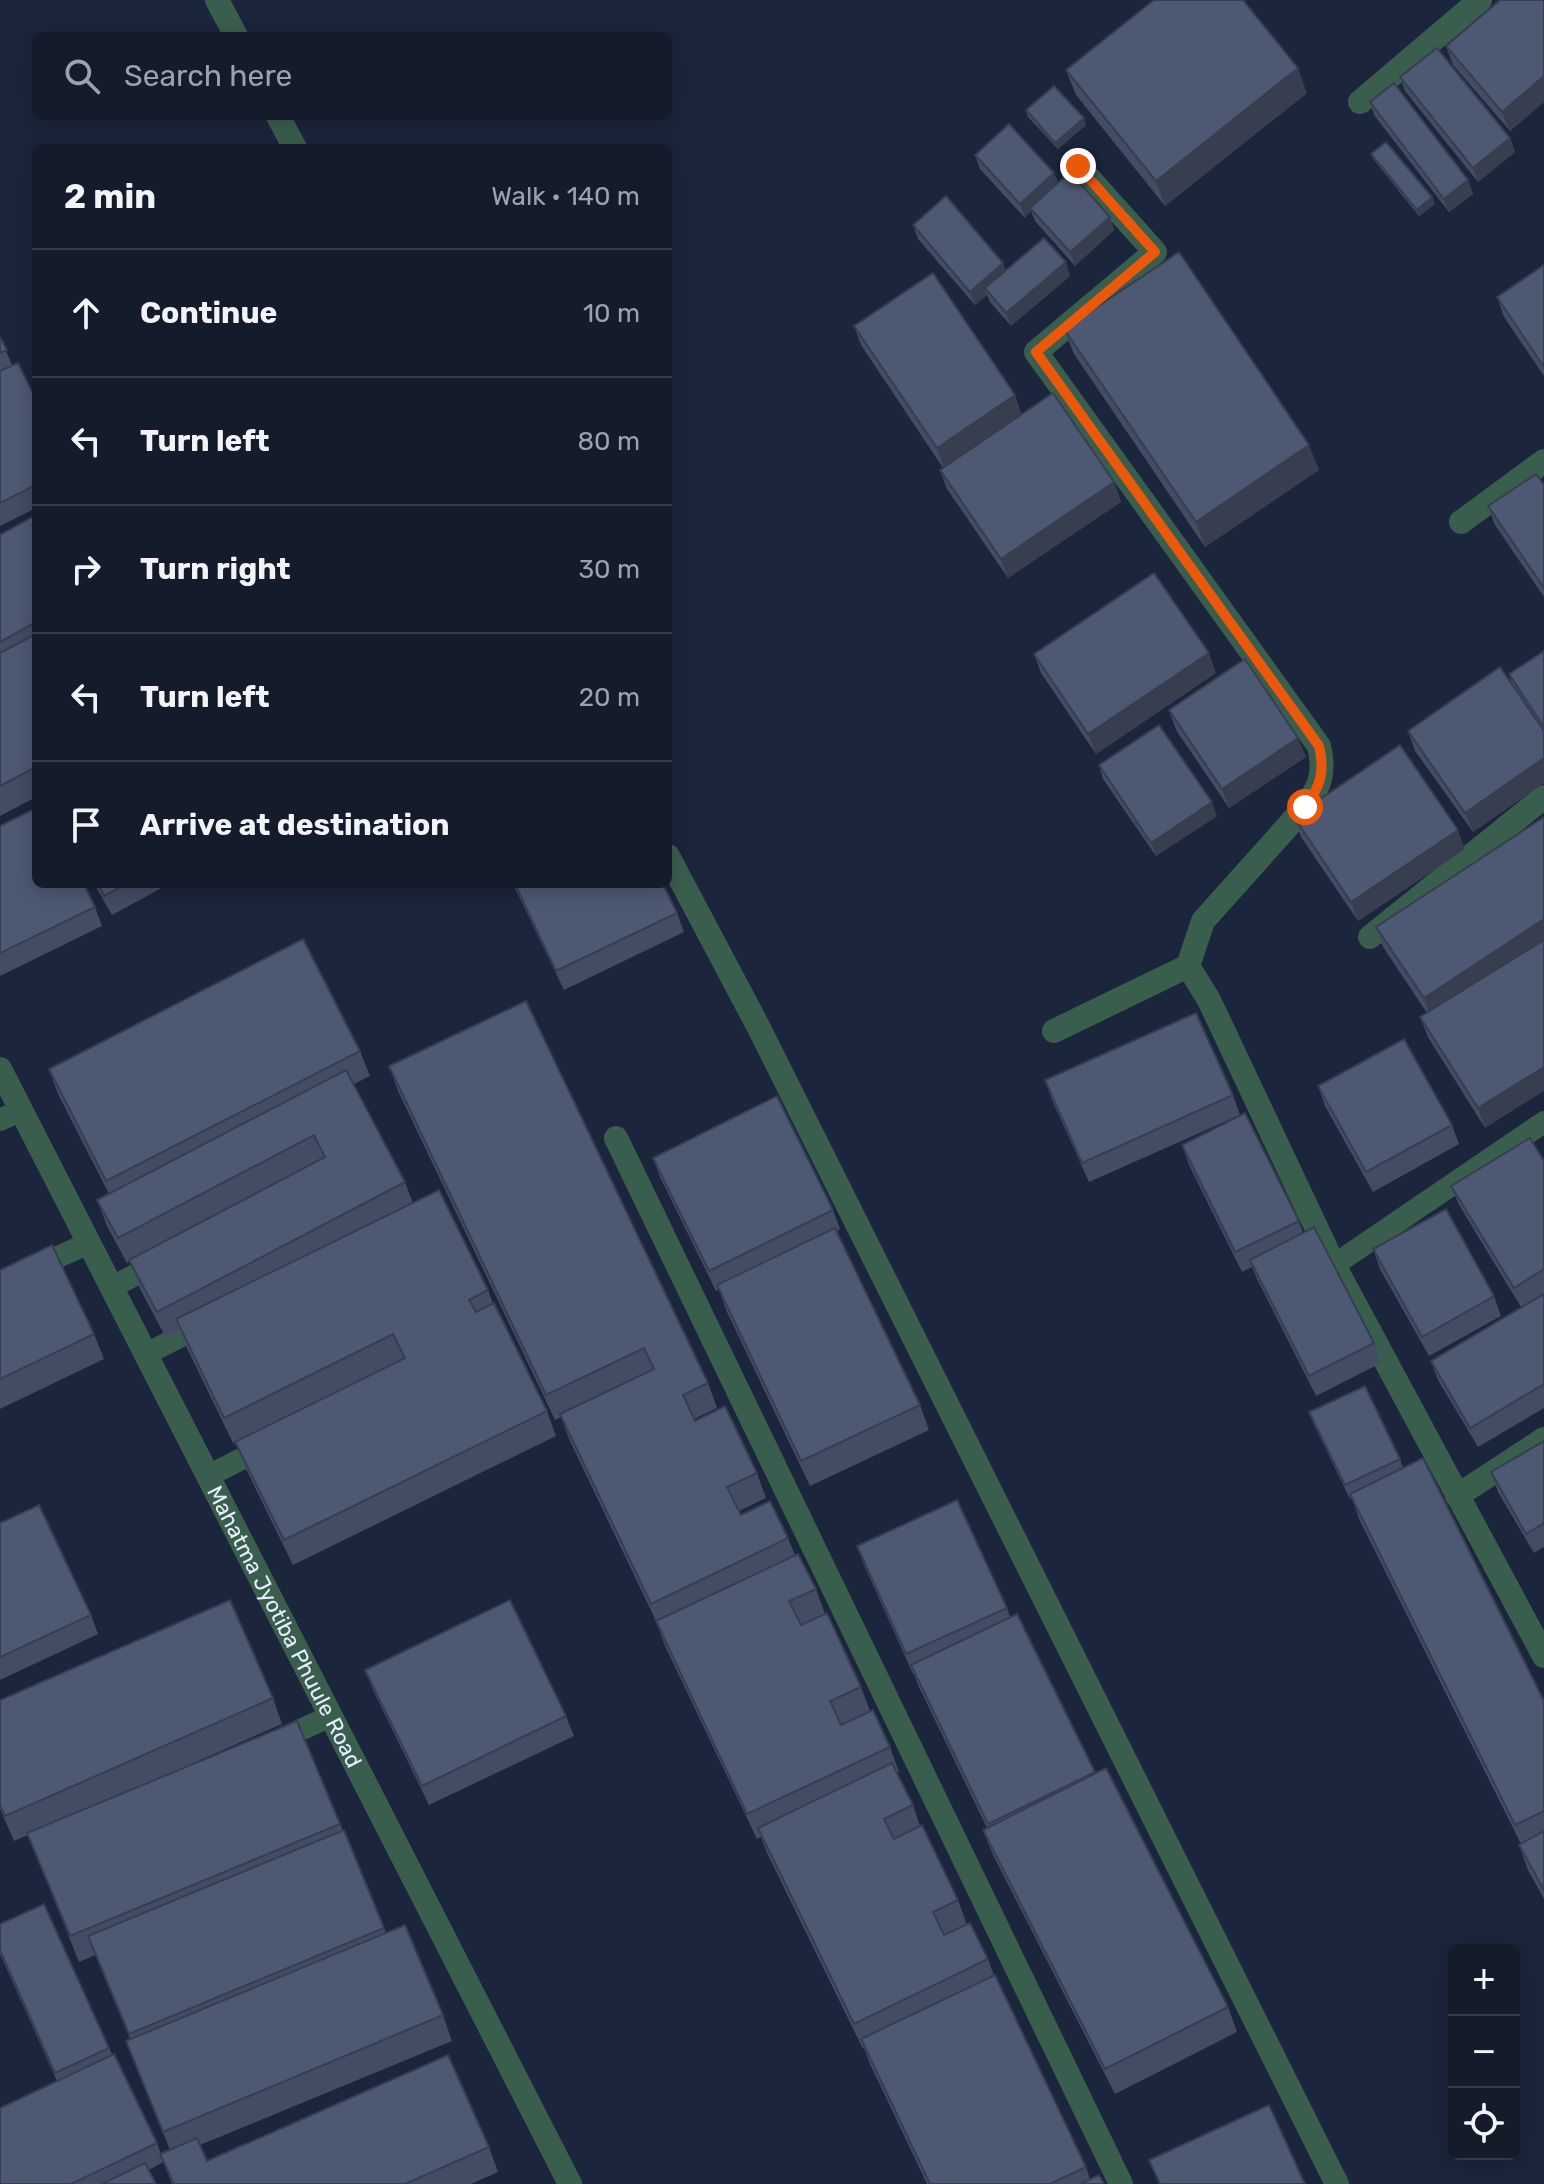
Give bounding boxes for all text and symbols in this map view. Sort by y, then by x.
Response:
search box [32,32,672,120]
icon: search [60,54,104,98]
text: Search here [124,58,292,94]
route end [1060,148,1096,184]
text: 2 min [64,176,156,217]
text: Walk · 140 m [491,181,640,212]
icon: ahead [64,291,108,335]
text: Continue [140,295,277,331]
text: 10 m [583,298,640,329]
icon: left [64,419,108,463]
text: Turn left [140,423,270,459]
text: 80 m [577,426,640,457]
icon: right [64,547,108,591]
text: Turn right [140,551,291,587]
text: 30 m [578,554,640,585]
icon: left [64,675,108,719]
text: Turn left [140,679,270,715]
text: 20 m [579,682,640,713]
route start [1287,789,1323,825]
icon: arrive [64,803,108,847]
text: Arrive at destination [140,807,450,843]
street label: Mahatma Jyotiba Phuule Road [202,1481,368,1772]
map controls [1448,1944,1520,2160]
button: + [1448,1944,1520,2016]
button: − [1448,2016,1520,2088]
button: locate [1448,2088,1520,2160]

